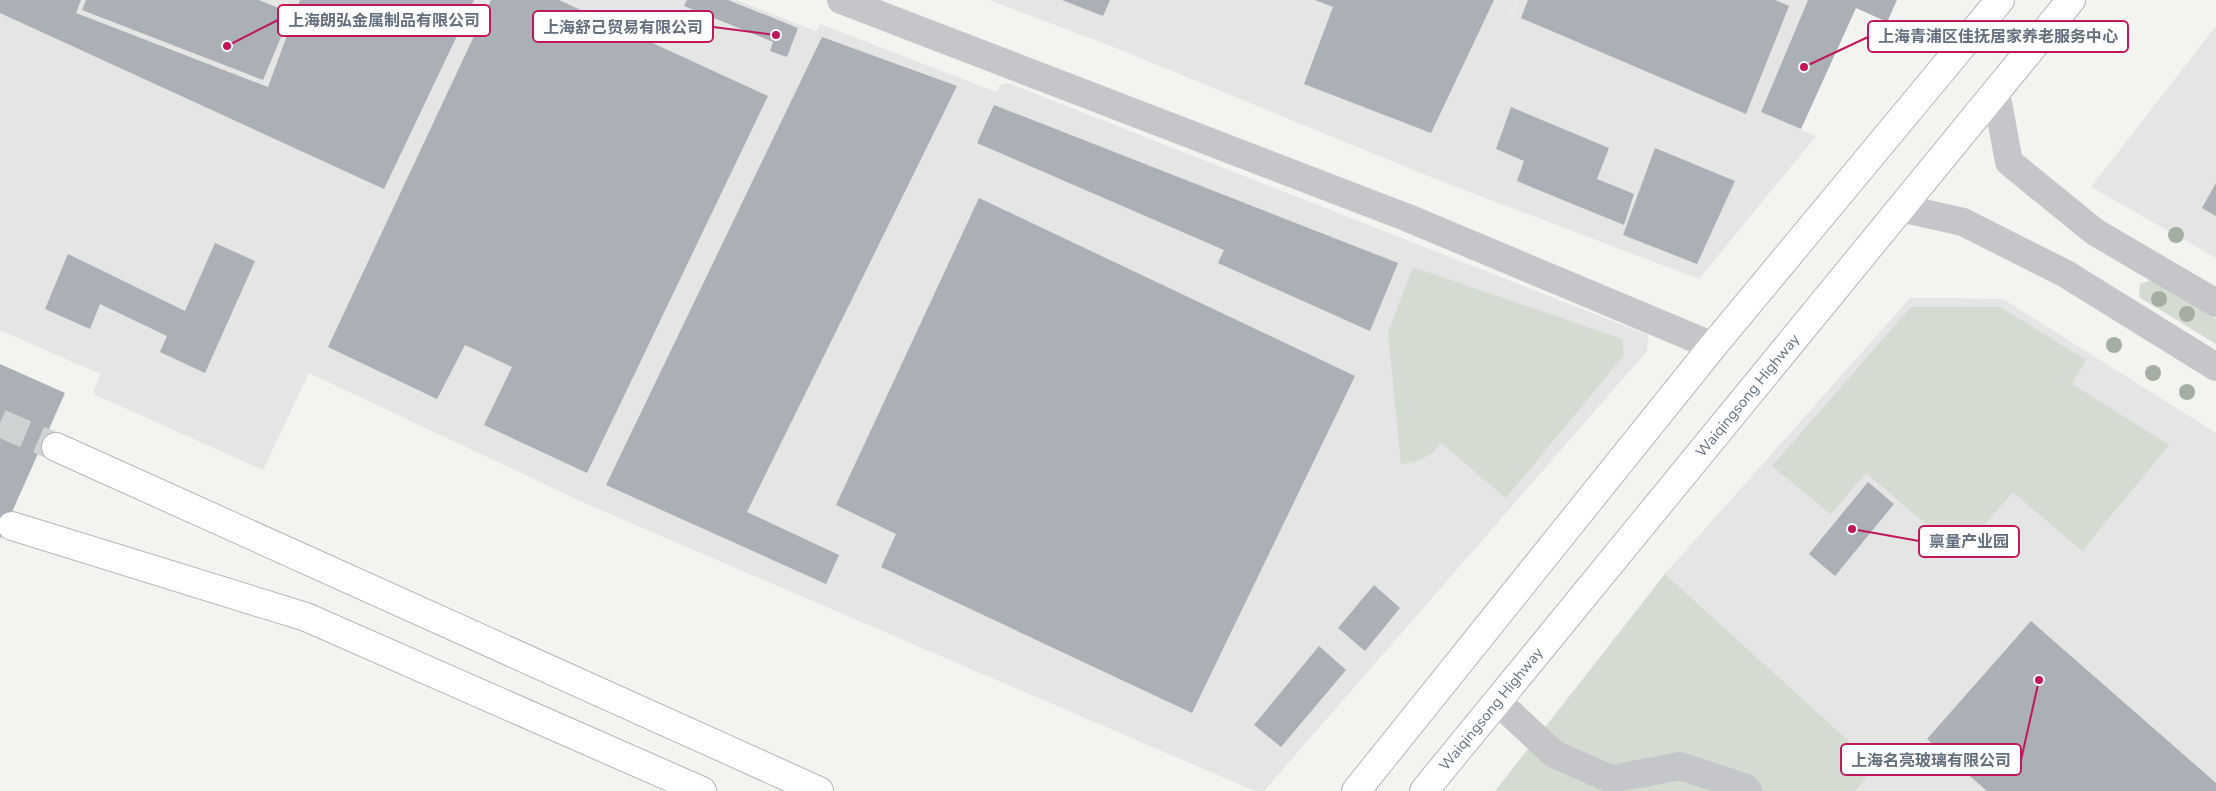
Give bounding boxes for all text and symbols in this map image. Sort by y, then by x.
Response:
callout: 上海朗弘金属制品有限公司 [278,5,490,36]
text: 上海朗弘金属制品有限公司 [288,10,480,32]
callout: 上海舒己贸易有限公司 [533,11,713,42]
text: 上海舒己贸易有限公司 [543,17,703,39]
callout: 上海青浦区佳抚居家养老服务中心 [1868,21,2128,52]
text: 上海青浦区佳抚居家养老服务中心 [1878,26,2118,48]
street label: Waiqingsong Highway [1691,329,1804,461]
callout: 禀量产业园 [1919,526,2019,557]
text: 禀量产业园 [1929,531,2009,553]
street label: Waiqingsong Highway [1435,643,1548,775]
callout: 上海名亮玻璃有限公司 [1841,744,2021,775]
text: 上海名亮玻璃有限公司 [1851,750,2011,772]

